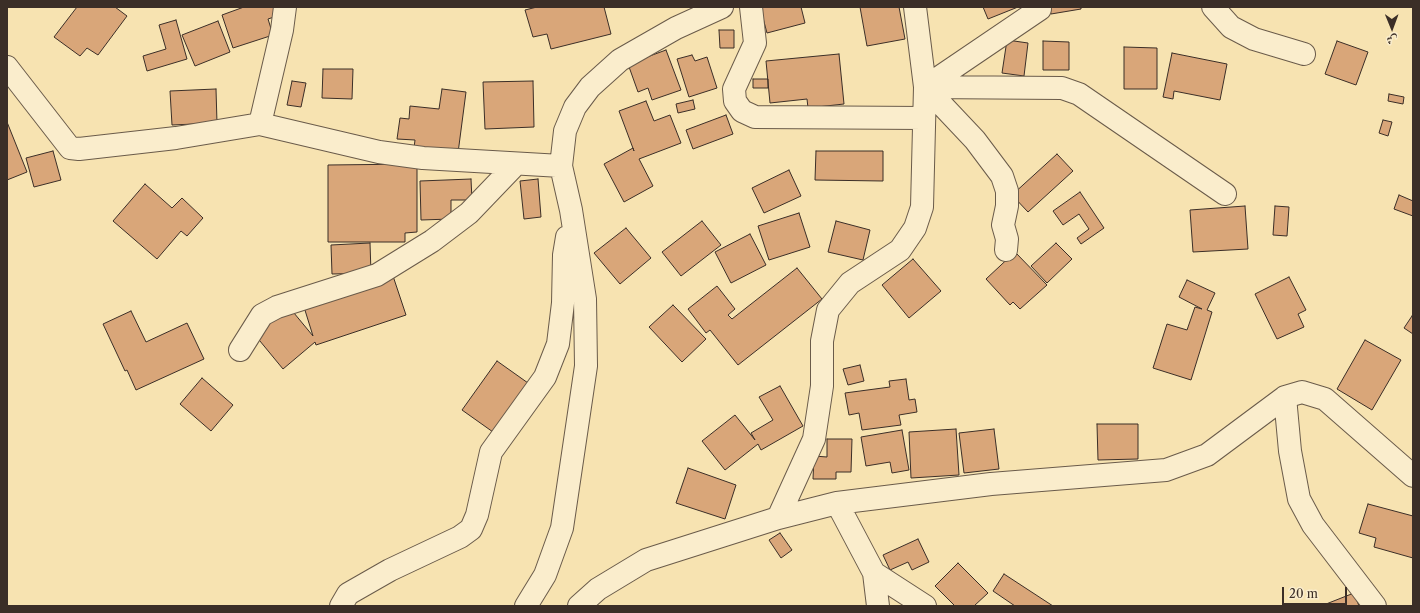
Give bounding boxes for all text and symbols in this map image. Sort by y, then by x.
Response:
north arrow [1372,8,1412,48]
text: ش [1387,33,1398,47]
scale bar [1284,579,1349,605]
text: 20 m [1289,586,1318,601]

